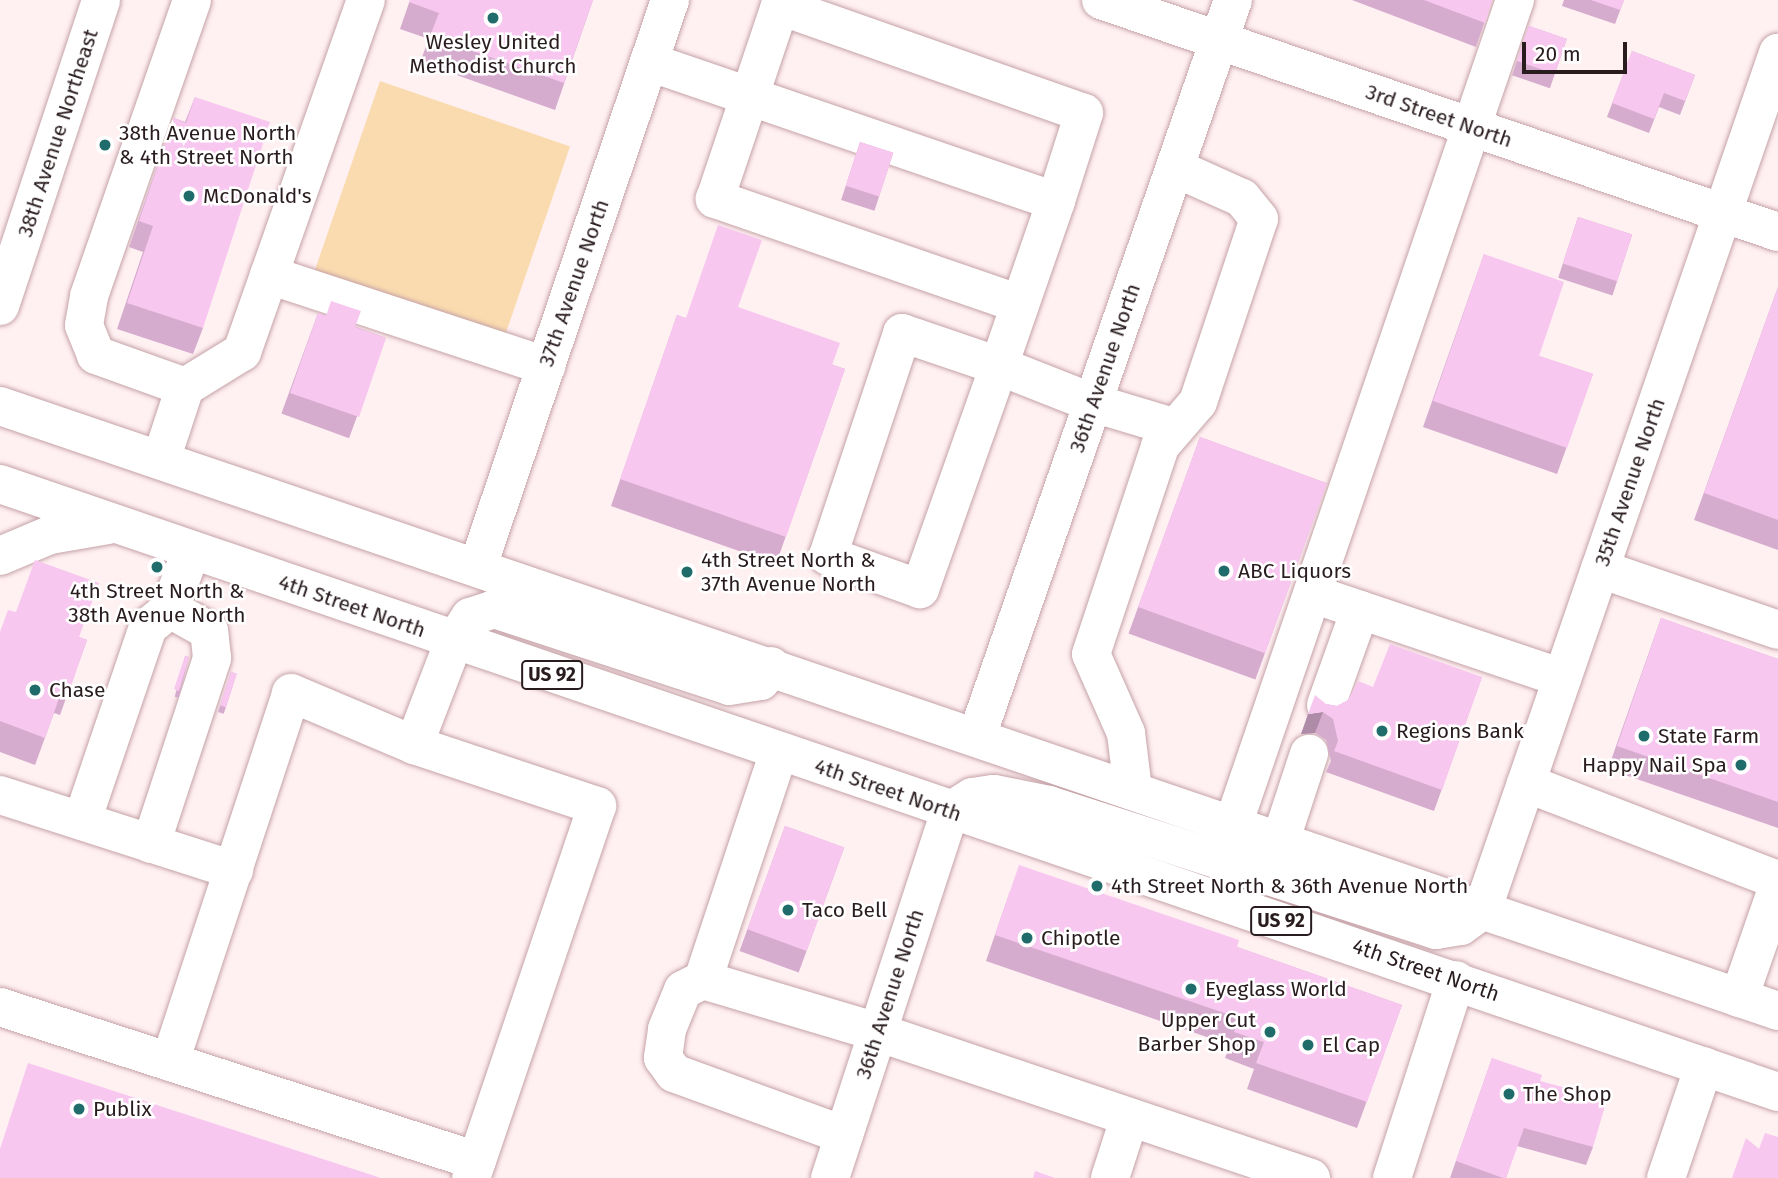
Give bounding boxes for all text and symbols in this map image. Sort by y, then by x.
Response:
marker: Wesley United Methodist Church [485,10,501,26]
street label: 38th Avenue Northeast [12,26,104,240]
scale bar [1526,28,1631,72]
place label: Wesley United Methodist Church [409,29,577,79]
text: 20 m [1535,41,1581,67]
street label: 3rd Street North [1362,79,1516,153]
place label: 38th Avenue North & 4th Street North [119,120,296,170]
marker: 38th Avenue North & 4th Street North [97,137,113,153]
place label: McDonald's [203,183,311,209]
marker: McDonald's [181,188,197,204]
street label: 37th Avenue North [534,196,614,370]
street label: 36th Avenue North [1064,280,1146,456]
street label: 35th Avenue North [1589,395,1671,569]
place label: 4th Street North & 37th Avenue North [701,547,876,597]
place label: ABC Liquors [1238,558,1351,584]
marker: 4th Street North & 38th Avenue North [149,559,165,575]
marker: ABC Liquors [1216,563,1232,579]
marker: 4th Street North & 37th Avenue North [679,564,695,580]
street label: 4th Street North [275,569,429,643]
place label: 4th Street North & 38th Avenue North [68,578,246,628]
road number: US 92 [520,660,584,690]
place label: Chase [49,677,105,703]
marker: Chase [27,682,43,698]
place label: Regions Bank [1396,718,1524,744]
marker: Regions Bank [1374,723,1390,739]
place label: State Farm [1658,723,1759,749]
marker: State Farm [1636,728,1652,744]
place label: Happy Nail Spa [1582,752,1727,778]
street label: 4th Street North [811,753,965,827]
marker: Happy Nail Spa [1733,757,1749,773]
place label: 4th Street North & 36th Avenue North [1111,873,1468,899]
marker: 4th Street North & 36th Avenue North [1089,878,1105,894]
place label: Taco Bell [802,897,887,923]
marker: Taco Bell [780,902,796,918]
street label: 36th Avenue North [851,906,929,1082]
road number: US 92 [1250,906,1312,937]
place label: Chipotle [1041,925,1120,951]
marker: Chipotle [1019,930,1035,946]
street label: 4th Street North [1349,933,1503,1007]
place label: Eyeglass World [1205,976,1347,1002]
marker: Eyeglass World [1183,981,1199,997]
place label: Upper Cut Barber Shop [1138,1007,1256,1057]
marker: Upper Cut Barber Shop [1262,1024,1278,1040]
place label: El Cap [1322,1032,1380,1058]
marker: El Cap [1300,1037,1316,1053]
place label: The Shop [1523,1081,1612,1107]
marker: The Shop [1501,1086,1517,1102]
place label: Publix [93,1096,152,1122]
marker: Publix [71,1101,87,1117]

